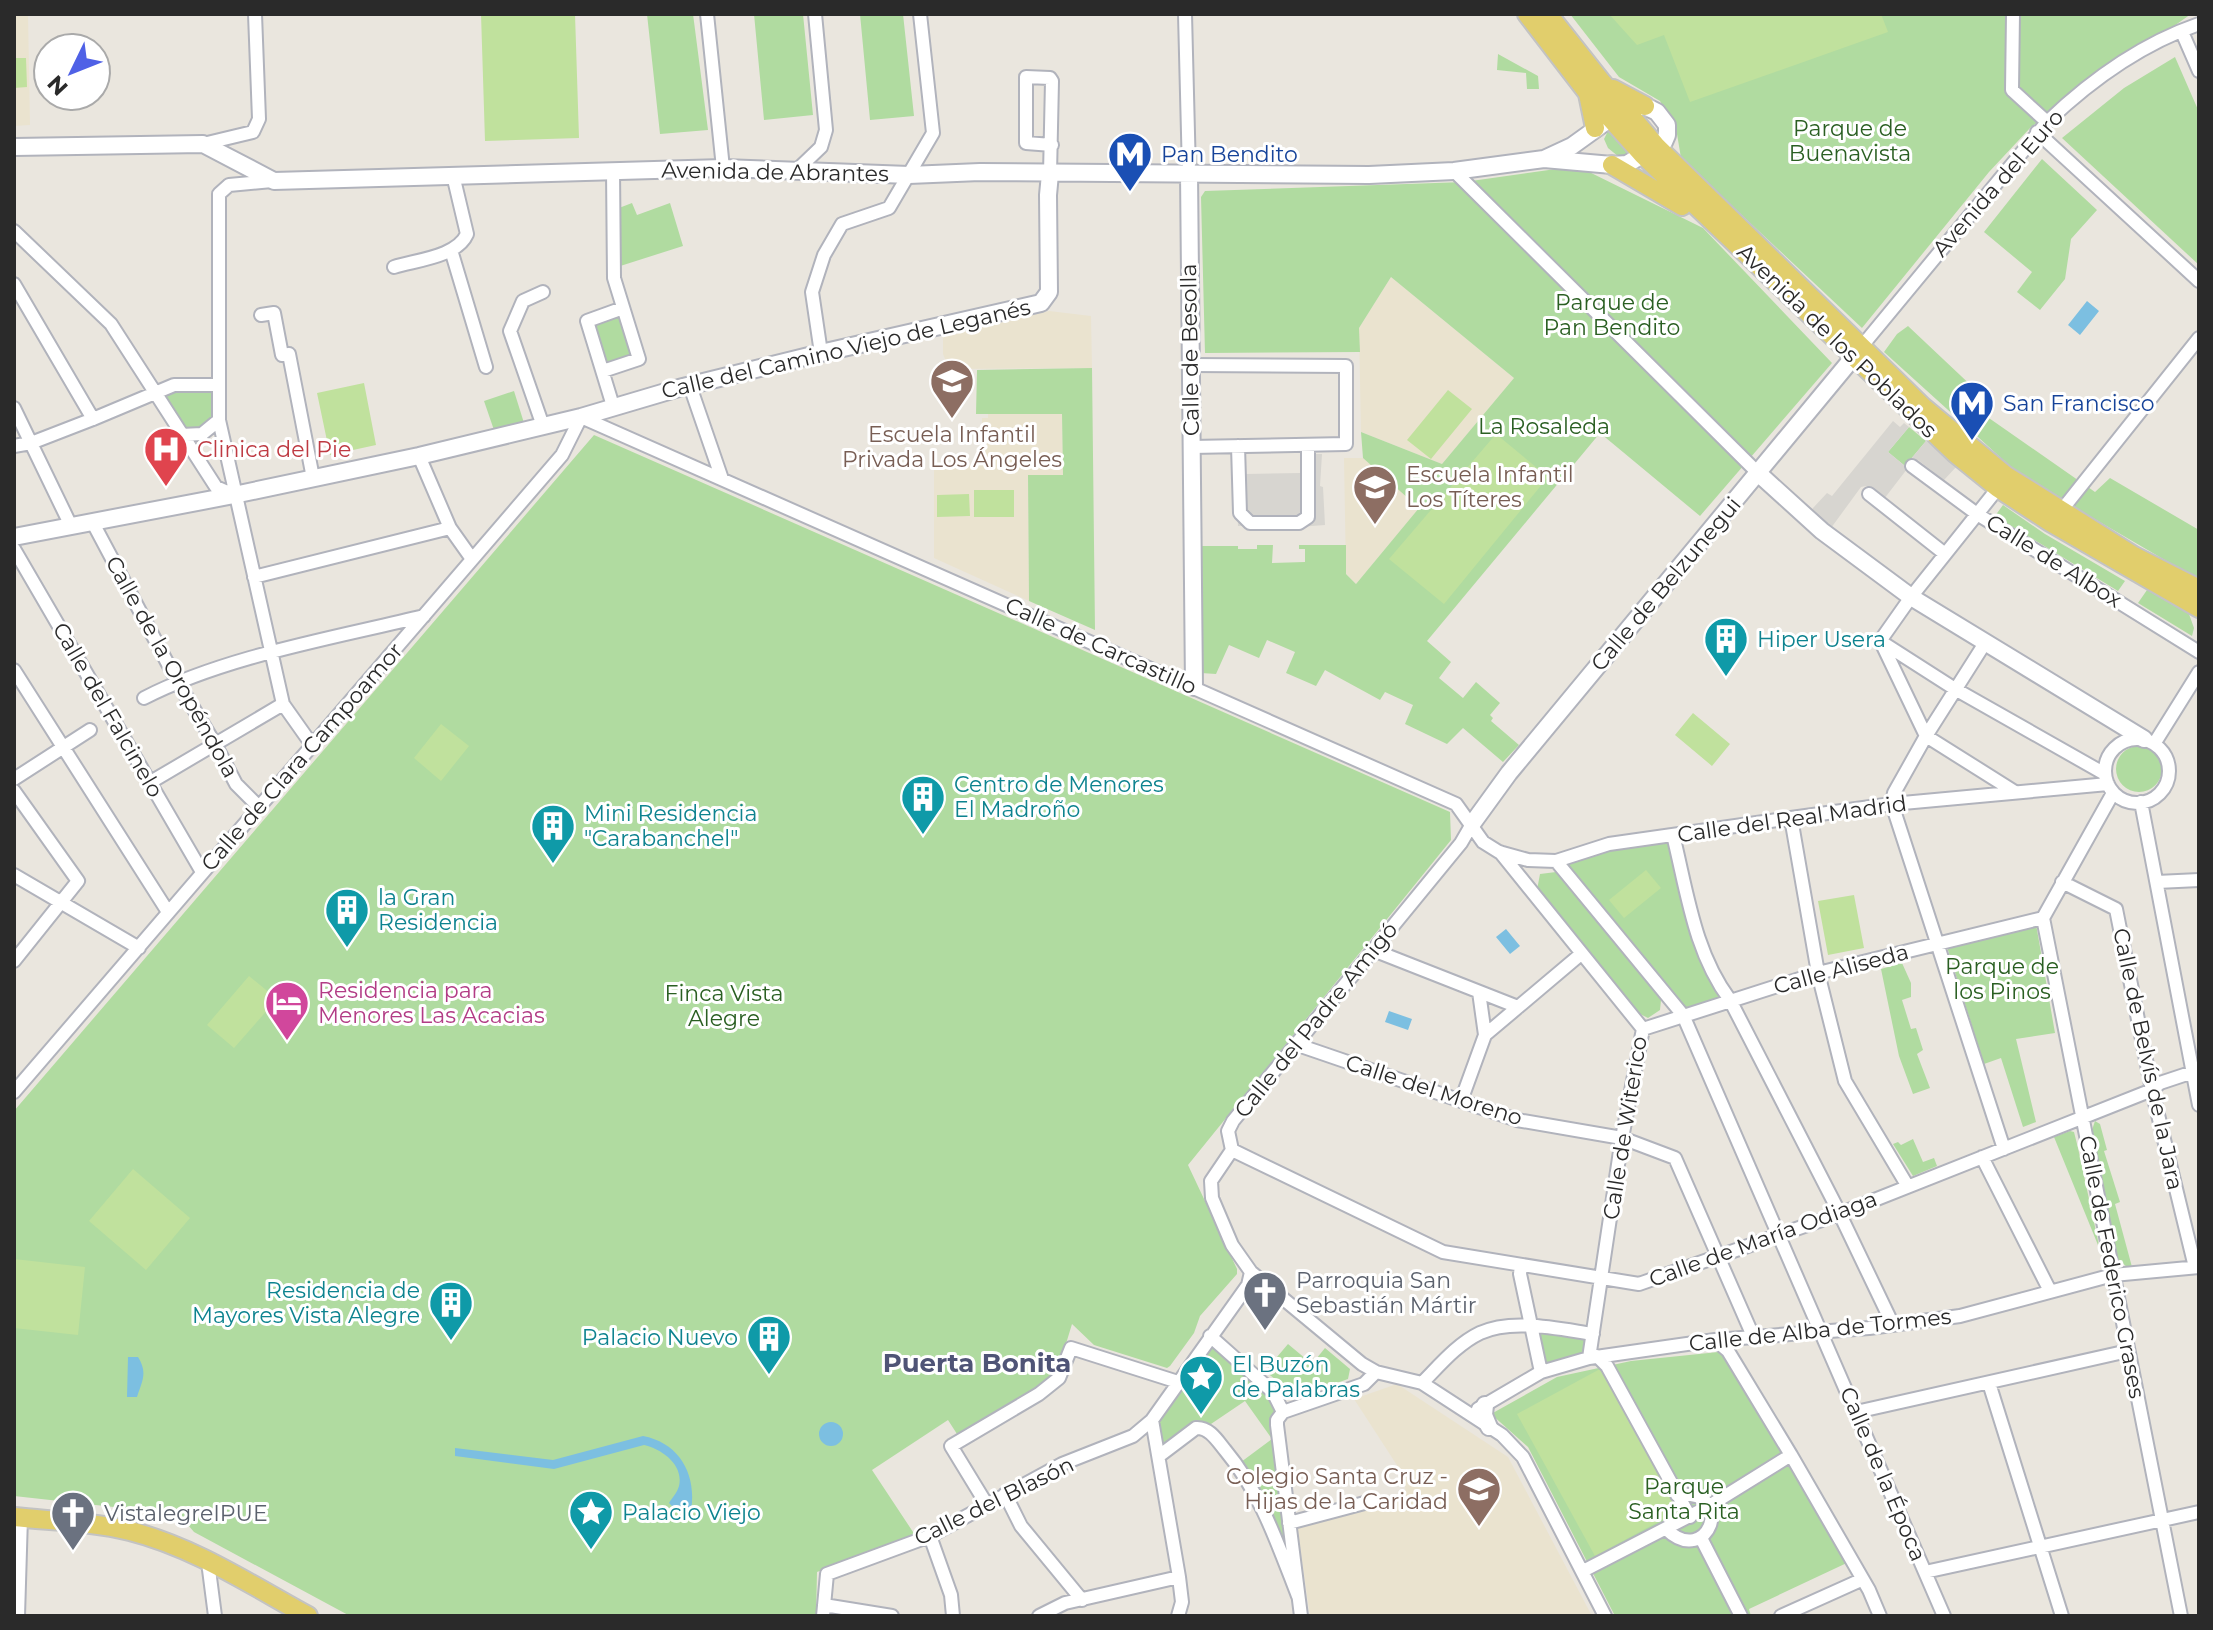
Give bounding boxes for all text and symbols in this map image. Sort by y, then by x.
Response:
north arrow [32,32,112,112]
text: N [42,70,74,101]
street label: Avenida del Euro [1927,104,2069,262]
park label: Parque de Buenavista [1789,115,1911,167]
metro station icon: Pan Bendito [1106,130,1154,193]
place label: Pan Bendito [1161,141,1298,168]
street label: Avenida de Abrantes [661,157,889,187]
street label: Avenida de los Poblados [1731,238,1943,444]
street label: Calle de Besolla [1175,264,1205,436]
park label: Parque de Pan Bendito [1544,289,1680,341]
street label: Calle del Camino Viejo de Leganés [659,293,1033,405]
school or university icon: Escuela Infantil Privada Los Ángeles [928,357,976,420]
metro station icon: San Francisco [1948,379,1996,442]
place label: San Francisco [2003,390,2155,417]
park label: La Rosaleda [1478,413,1610,440]
place label: Escuela Infantil Privada Los Ángeles [842,421,1062,473]
hospital icon: Clinica del Pie [142,425,190,488]
place label: Clinica del Pie [197,436,351,463]
place label: Escuela Infantil Los Títeres [1406,461,1574,513]
school or university icon: Escuela Infantil Los Títeres [1351,463,1399,526]
street label: Calle de Belzunegui [1585,491,1747,677]
street label: Calle de Albox [1981,508,2127,614]
street label: Calle de la Oropéndola [100,551,244,783]
street label: Calle de Carcastillo [1001,592,1201,700]
building icon: Hiper Usera [1702,615,1750,678]
street label: Calle del Falcinelo [47,618,169,802]
place label: Hiper Usera [1757,626,1886,653]
street label: Calle de Clara Campoamor [195,637,409,877]
place label: Centro de Menores El Madroño [954,771,1164,823]
building icon: Centro de Menores El Madroño [899,773,947,836]
street label: Calle del Real Madrid [1676,790,1908,848]
place label: Mini Residencia "Carabanchel" [584,800,758,852]
building icon: Mini Residencia "Carabanchel" [529,802,577,865]
place label: la Gran Residencia [378,884,498,936]
building icon: la Gran Residencia [323,886,371,949]
street label: Calle del Padre Amigó [1229,917,1403,1123]
street label: Calle de Belvís de la Jara [2107,926,2189,1192]
street label: Calle Aliseda [1770,938,1912,1000]
park label: Parque de los Pinos [1945,953,2059,1005]
place label: Residencia para Menores Las Acacias [318,977,545,1029]
hotel icon: Residencia para Menores Las Acacias [263,979,311,1042]
park label: Finca Vista Alegre [665,980,783,1032]
street label: Calle de Witerico [1597,1034,1653,1222]
street label: Calle del Moreno [1342,1049,1526,1131]
street label: Calle de Federico Grases [2073,1133,2151,1401]
street label: Calle de María Odiaga [1645,1185,1881,1293]
place label: Parroquia San Sebastián Mártir [1296,1267,1477,1319]
church icon: Parroquia San Sebastián Mártir [1241,1269,1289,1332]
place label: Residencia de Mayores Vista Alegre [192,1277,420,1329]
building icon: Residencia de Mayores Vista Alegre [427,1279,475,1342]
street label: Calle de Alba de Tormes [1687,1303,1953,1357]
building icon: Palacio Nuevo [745,1313,793,1376]
place label: Palacio Nuevo [582,1324,738,1351]
district label: Puerta Bonita [883,1347,1071,1379]
place label: El Buzón de Palabras [1232,1351,1360,1403]
place icon: El Buzón de Palabras [1177,1353,1225,1416]
street label: Calle de la Época [1834,1383,1932,1565]
street label: Calle del Blasón [910,1451,1078,1551]
place label: Colegio Santa Cruz - Hijas de la Caridad [1226,1463,1448,1515]
school or university icon: Colegio Santa Cruz - Hijas de la Caridad [1455,1465,1503,1528]
park label: Parque Santa Rita [1628,1473,1740,1525]
place icon: Palacio Viejo [567,1488,615,1551]
church icon: VistalegreIPUE [49,1489,97,1552]
place label: Palacio Viejo [622,1499,761,1526]
place label: VistalegreIPUE [104,1500,268,1527]

